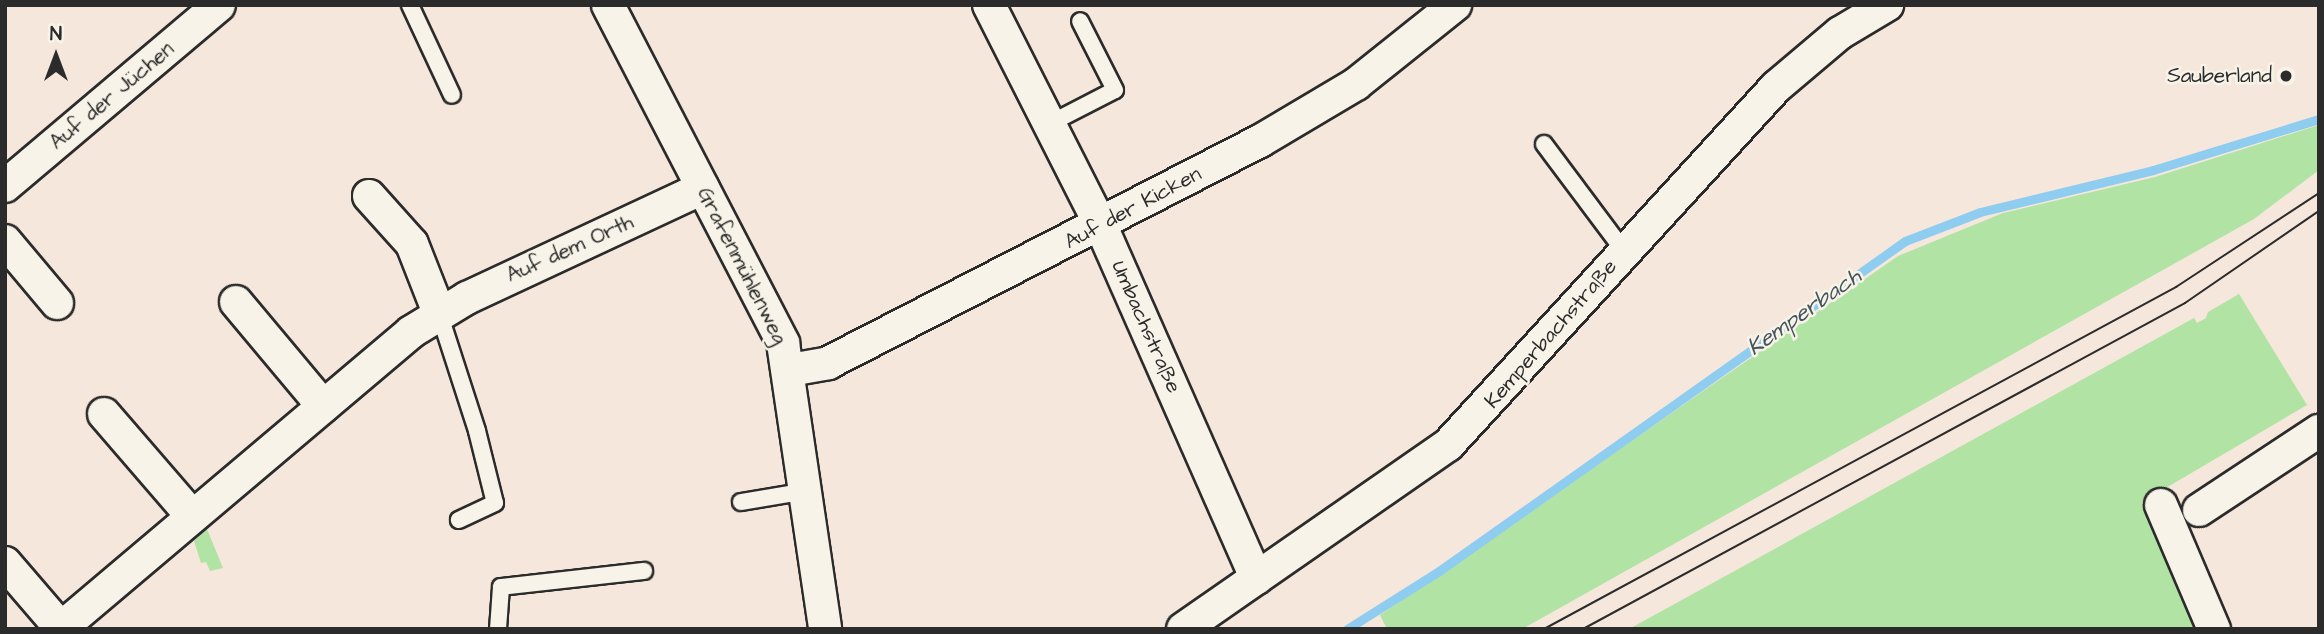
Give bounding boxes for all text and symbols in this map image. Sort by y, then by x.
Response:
north arrow [21,21,91,91]
text: N [50,21,62,48]
street label: Auf der Jüchen [45,37,179,155]
place label: Sauberland [2167,63,2272,89]
marker: Sauberland [2278,68,2294,84]
street label: Auf der Kicken [1060,161,1206,255]
street label: Grafenmühlenweg [692,183,792,349]
street label: Auf dem Orth [503,210,637,288]
street label: Kemperbachstraße [1480,254,1622,414]
street label: Umbachstraße [1106,257,1186,397]
water label: Kemperbach [1742,263,1866,361]

